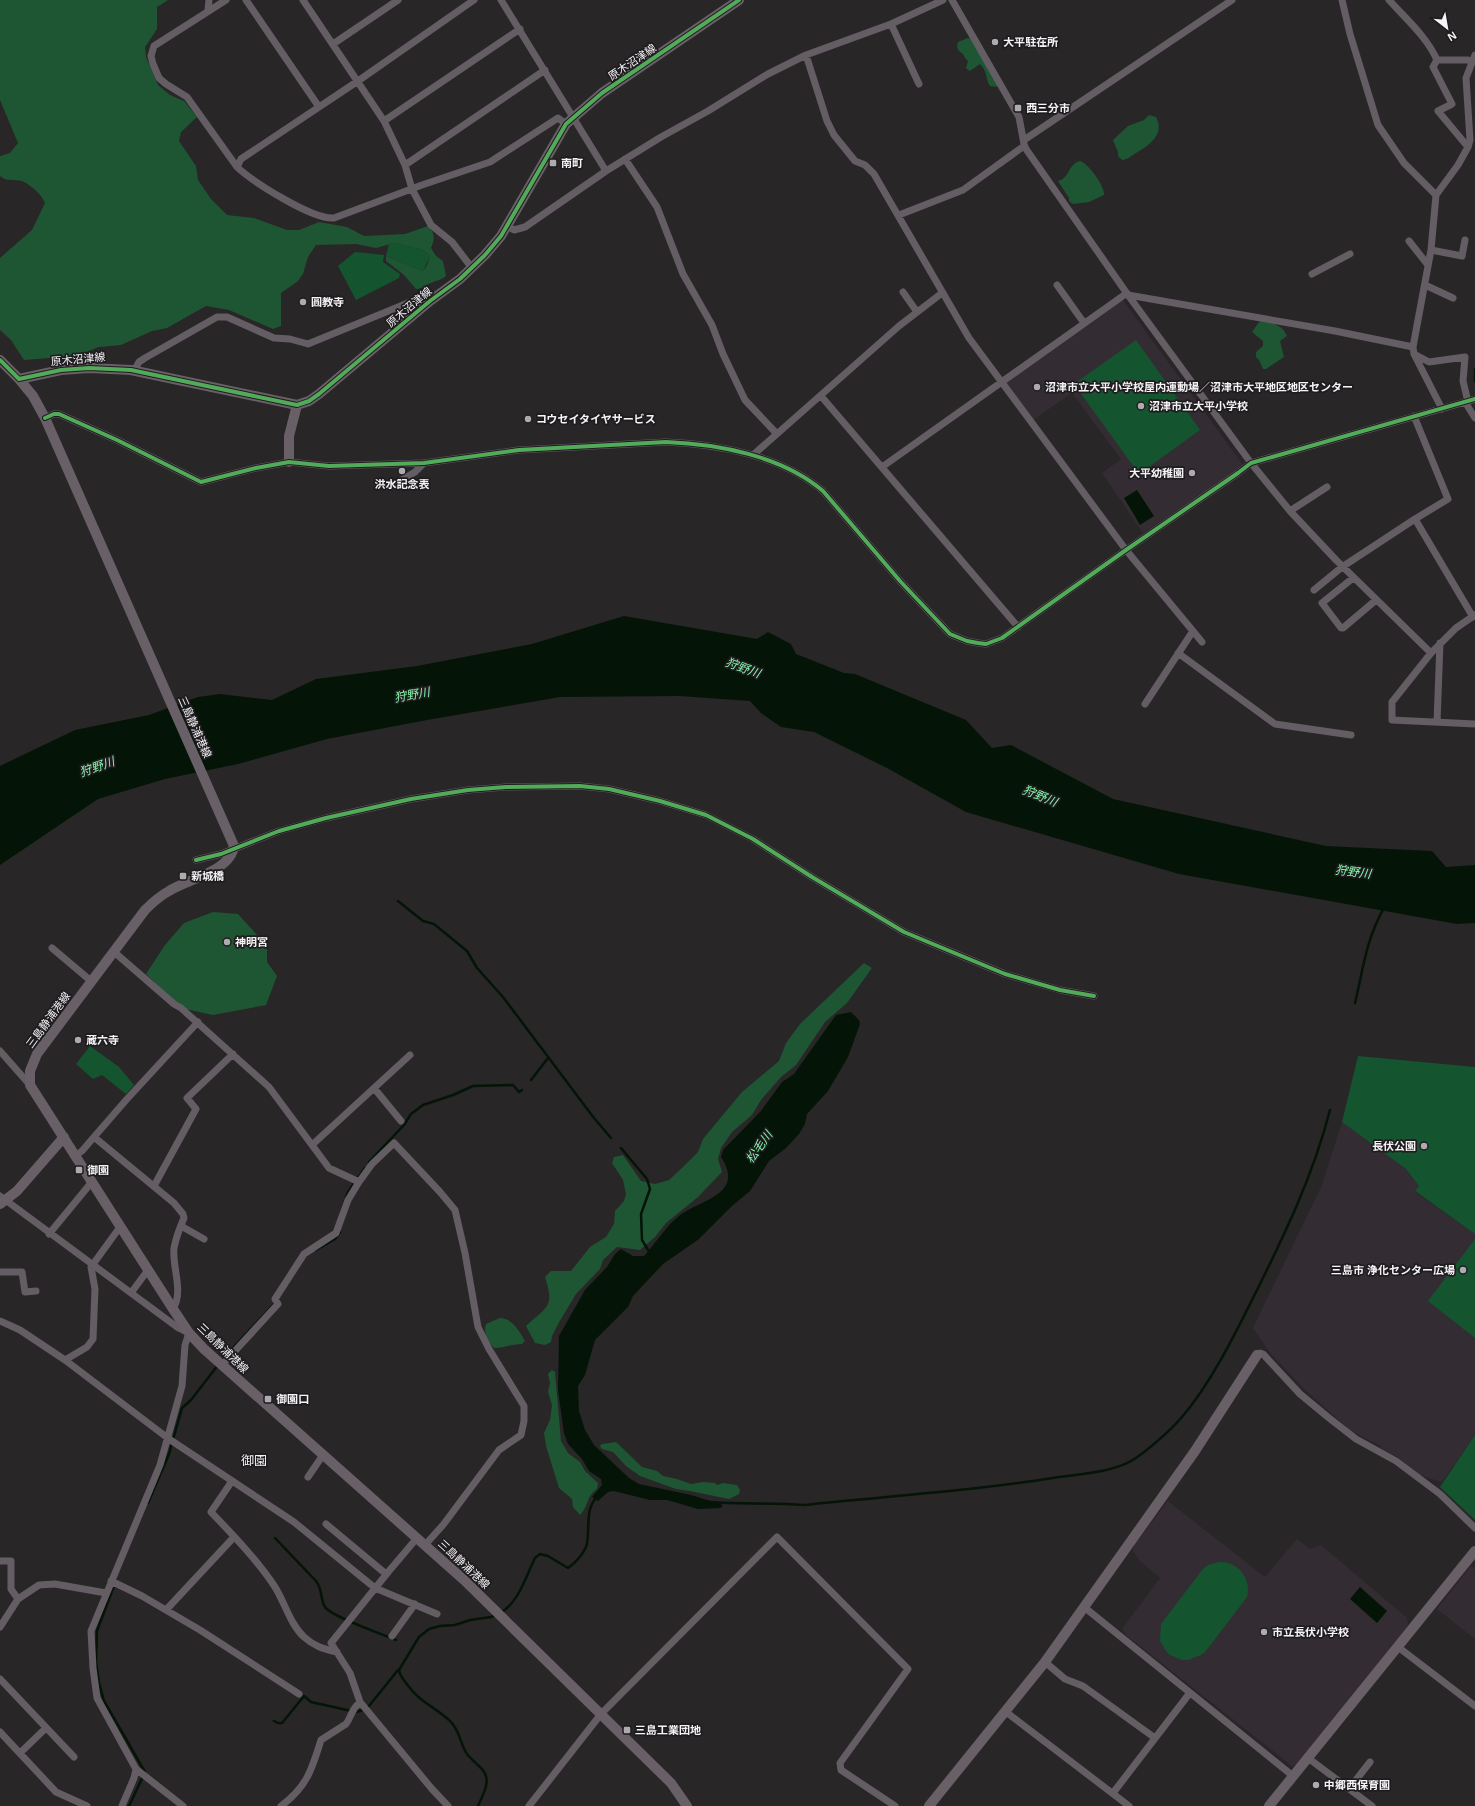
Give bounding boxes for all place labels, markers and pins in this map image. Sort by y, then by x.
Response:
place label: 大平駐在所 [1003,36,1058,48]
marker: 大平駐在所 [990,37,1000,47]
place label: 西三分市 [1026,102,1070,114]
marker: 西三分市 [1013,103,1023,113]
place label: 南町 [561,157,583,169]
marker: 南町 [548,158,558,168]
place label: 圓教寺 [311,296,344,308]
marker: 圓教寺 [298,297,308,307]
place label: 沼津市立大平小学校屋内運動場／沼津市大平地区地区センター [1045,381,1353,393]
marker: 沼津市立大平小学校屋内運動場／沼津市大平地区地区センター [1032,382,1042,392]
place label: 沼津市立大平小学校 [1149,400,1248,412]
marker: 沼津市立大平小学校 [1136,401,1146,411]
place label: コウセイタイヤサービス [536,413,656,425]
marker: コウセイタイヤサービス [523,414,533,424]
marker: 洪水記念表 [397,466,407,476]
place label: 大平幼稚園 [1129,467,1184,479]
marker: 大平幼稚園 [1187,468,1197,478]
place label: 洪水記念表 [375,478,430,490]
place label: 新城橋 [191,870,224,882]
marker: 新城橋 [178,871,188,881]
place label: 神明宮 [235,936,268,948]
marker: 神明宮 [222,937,232,947]
place label: 蔵六寺 [86,1034,119,1046]
marker: 蔵六寺 [73,1035,83,1045]
place label: 長伏公園 [1372,1140,1416,1152]
marker: 長伏公園 [1419,1141,1429,1151]
place label: 御園 [87,1164,109,1176]
marker: 御園 [74,1165,84,1175]
place label: 三島市 浄化センター広場 [1331,1264,1455,1276]
marker: 三島市 浄化センター広場 [1458,1265,1468,1275]
place label: 御園口 [276,1393,309,1405]
marker: 御園口 [263,1394,273,1404]
place label: 市立長伏小学校 [1272,1626,1349,1638]
marker: 市立長伏小学校 [1259,1627,1269,1637]
place label: 三島工業団地 [635,1724,701,1736]
marker: 三島工業団地 [622,1725,632,1735]
place label: 中郷西保育園 [1324,1779,1390,1791]
marker: 中郷西保育園 [1311,1780,1321,1790]

